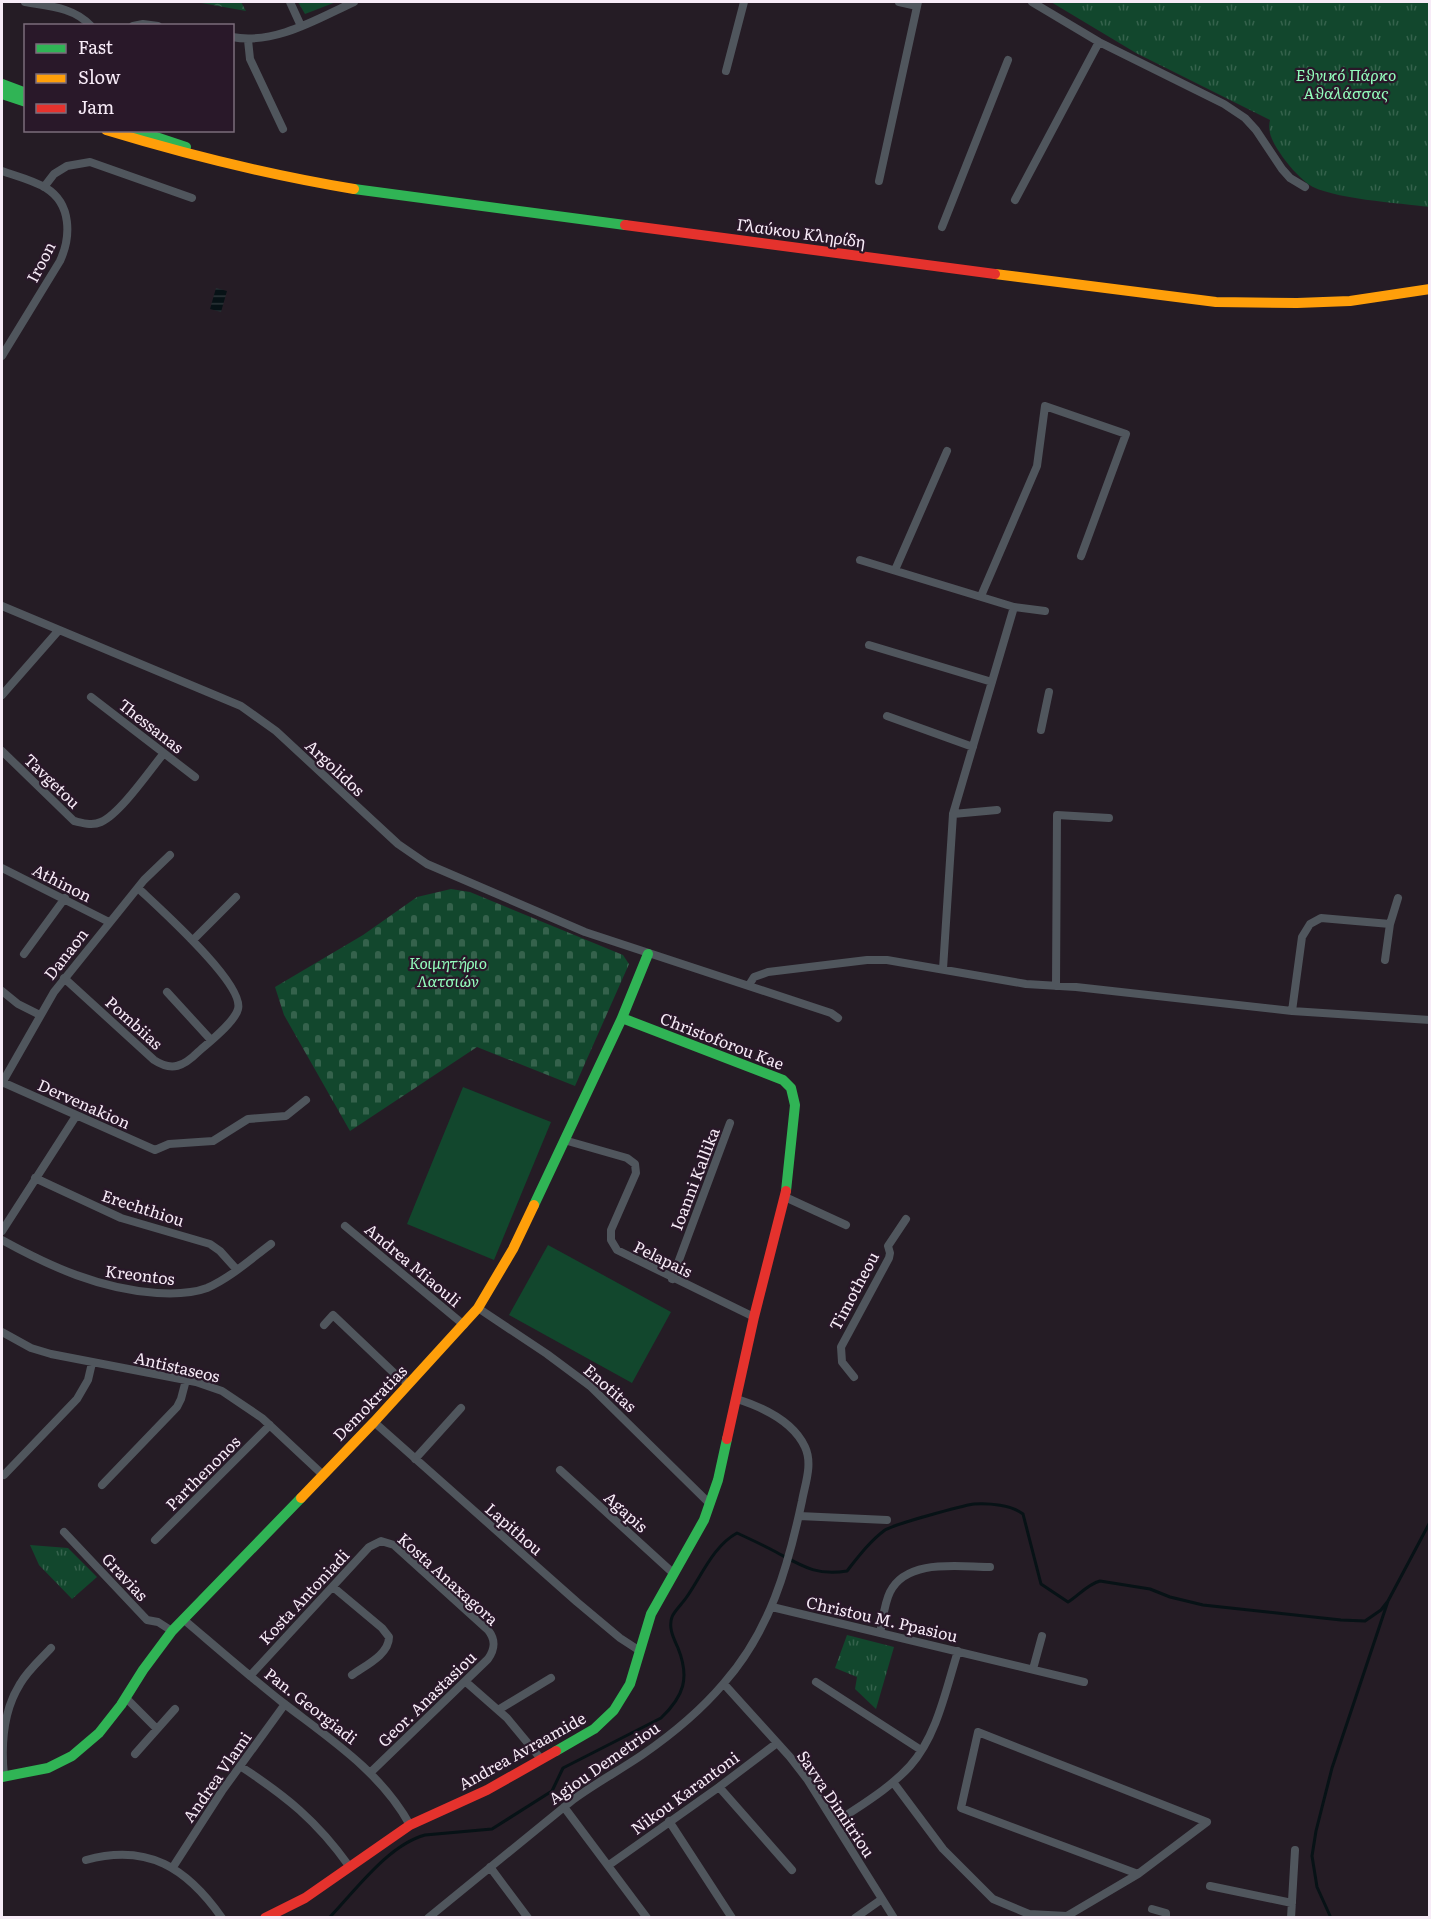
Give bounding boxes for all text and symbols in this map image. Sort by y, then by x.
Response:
legend [24,24,234,132]
text: Fast [78,33,114,60]
park label: Εθνικό Πάρκο Αθαλάσσας [1296,62,1396,104]
text: Slow [78,63,121,90]
text: Jam [78,93,114,120]
street label: Γλαύκου Κληρίδη [735,211,867,253]
street label: Iroon [20,237,61,286]
street label: Thessanas [114,692,189,758]
street label: Argolidos [301,733,371,801]
street label: Tavgetou [19,747,86,813]
street label: Athinon [29,857,97,907]
street label: Danaon [37,922,93,984]
park label: Κοιμητήριο Λατσιών [409,950,487,992]
street label: Pombiias [101,990,169,1055]
street label: Christoforou Kae [657,1005,788,1075]
street label: Dervenakion [34,1072,135,1134]
street label: Ioanni Kallika [663,1123,725,1234]
street label: Erechthiou [99,1182,188,1232]
street label: Andrea Miaouli [360,1217,467,1312]
street label: Pelapais [630,1234,697,1283]
street label: Timotheou [822,1247,884,1334]
street label: Kreontos [104,1258,176,1290]
street label: Antistaseos [132,1345,222,1388]
street label: Enotitas [579,1357,642,1417]
street label: Demokratias [327,1359,412,1446]
street label: Parthenonos [159,1429,245,1515]
street label: Agapis [600,1485,654,1537]
street label: Lapithou [480,1496,549,1560]
street label: Kosta Anaxagora [393,1526,505,1630]
street label: Kosta Antoniadi [253,1543,354,1649]
street label: Gravias [97,1547,154,1606]
street label: Christou M. Ppasiou [804,1589,960,1647]
street label: Geor. Anastasiou [372,1645,481,1752]
street label: Pan. Georgiadi [260,1661,363,1749]
street label: Andrea Avraamide [453,1705,590,1795]
street label: Agiou Demetriou [543,1715,664,1810]
street label: Andrea Vlami [176,1726,256,1827]
street label: Nikou Karantoni [625,1745,743,1840]
street label: Savva Dimitriou [792,1745,882,1862]

